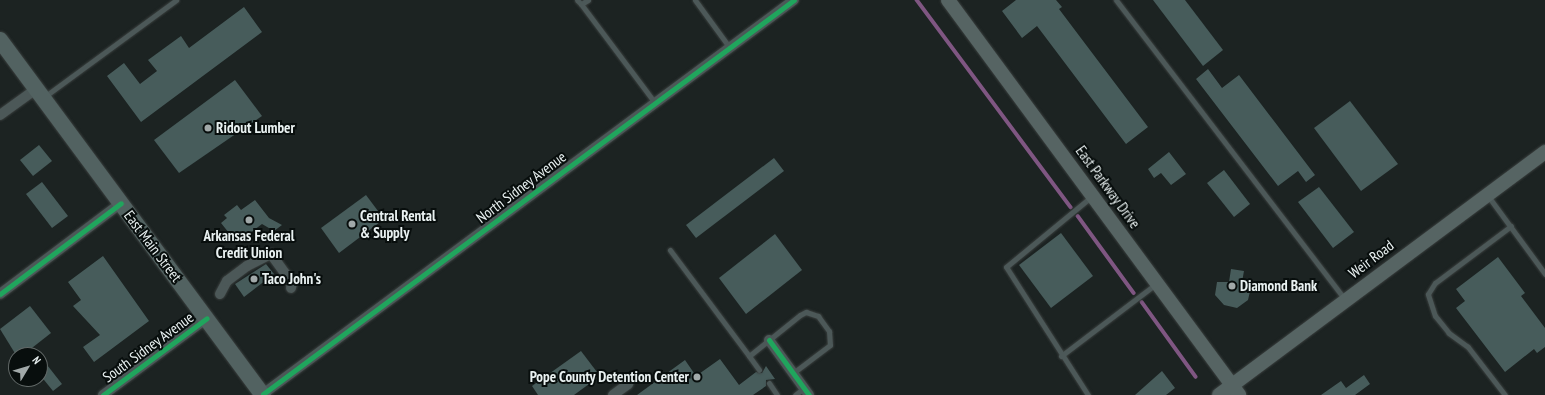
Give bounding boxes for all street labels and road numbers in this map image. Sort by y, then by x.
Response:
street label: East Parkway Drive [1072,142,1144,232]
street label: North Sidney Avenue [472,147,570,227]
street label: East Main Street [120,207,186,285]
street label: Weir Road [1345,236,1397,282]
street label: South Sidney Avenue [99,308,197,386]

